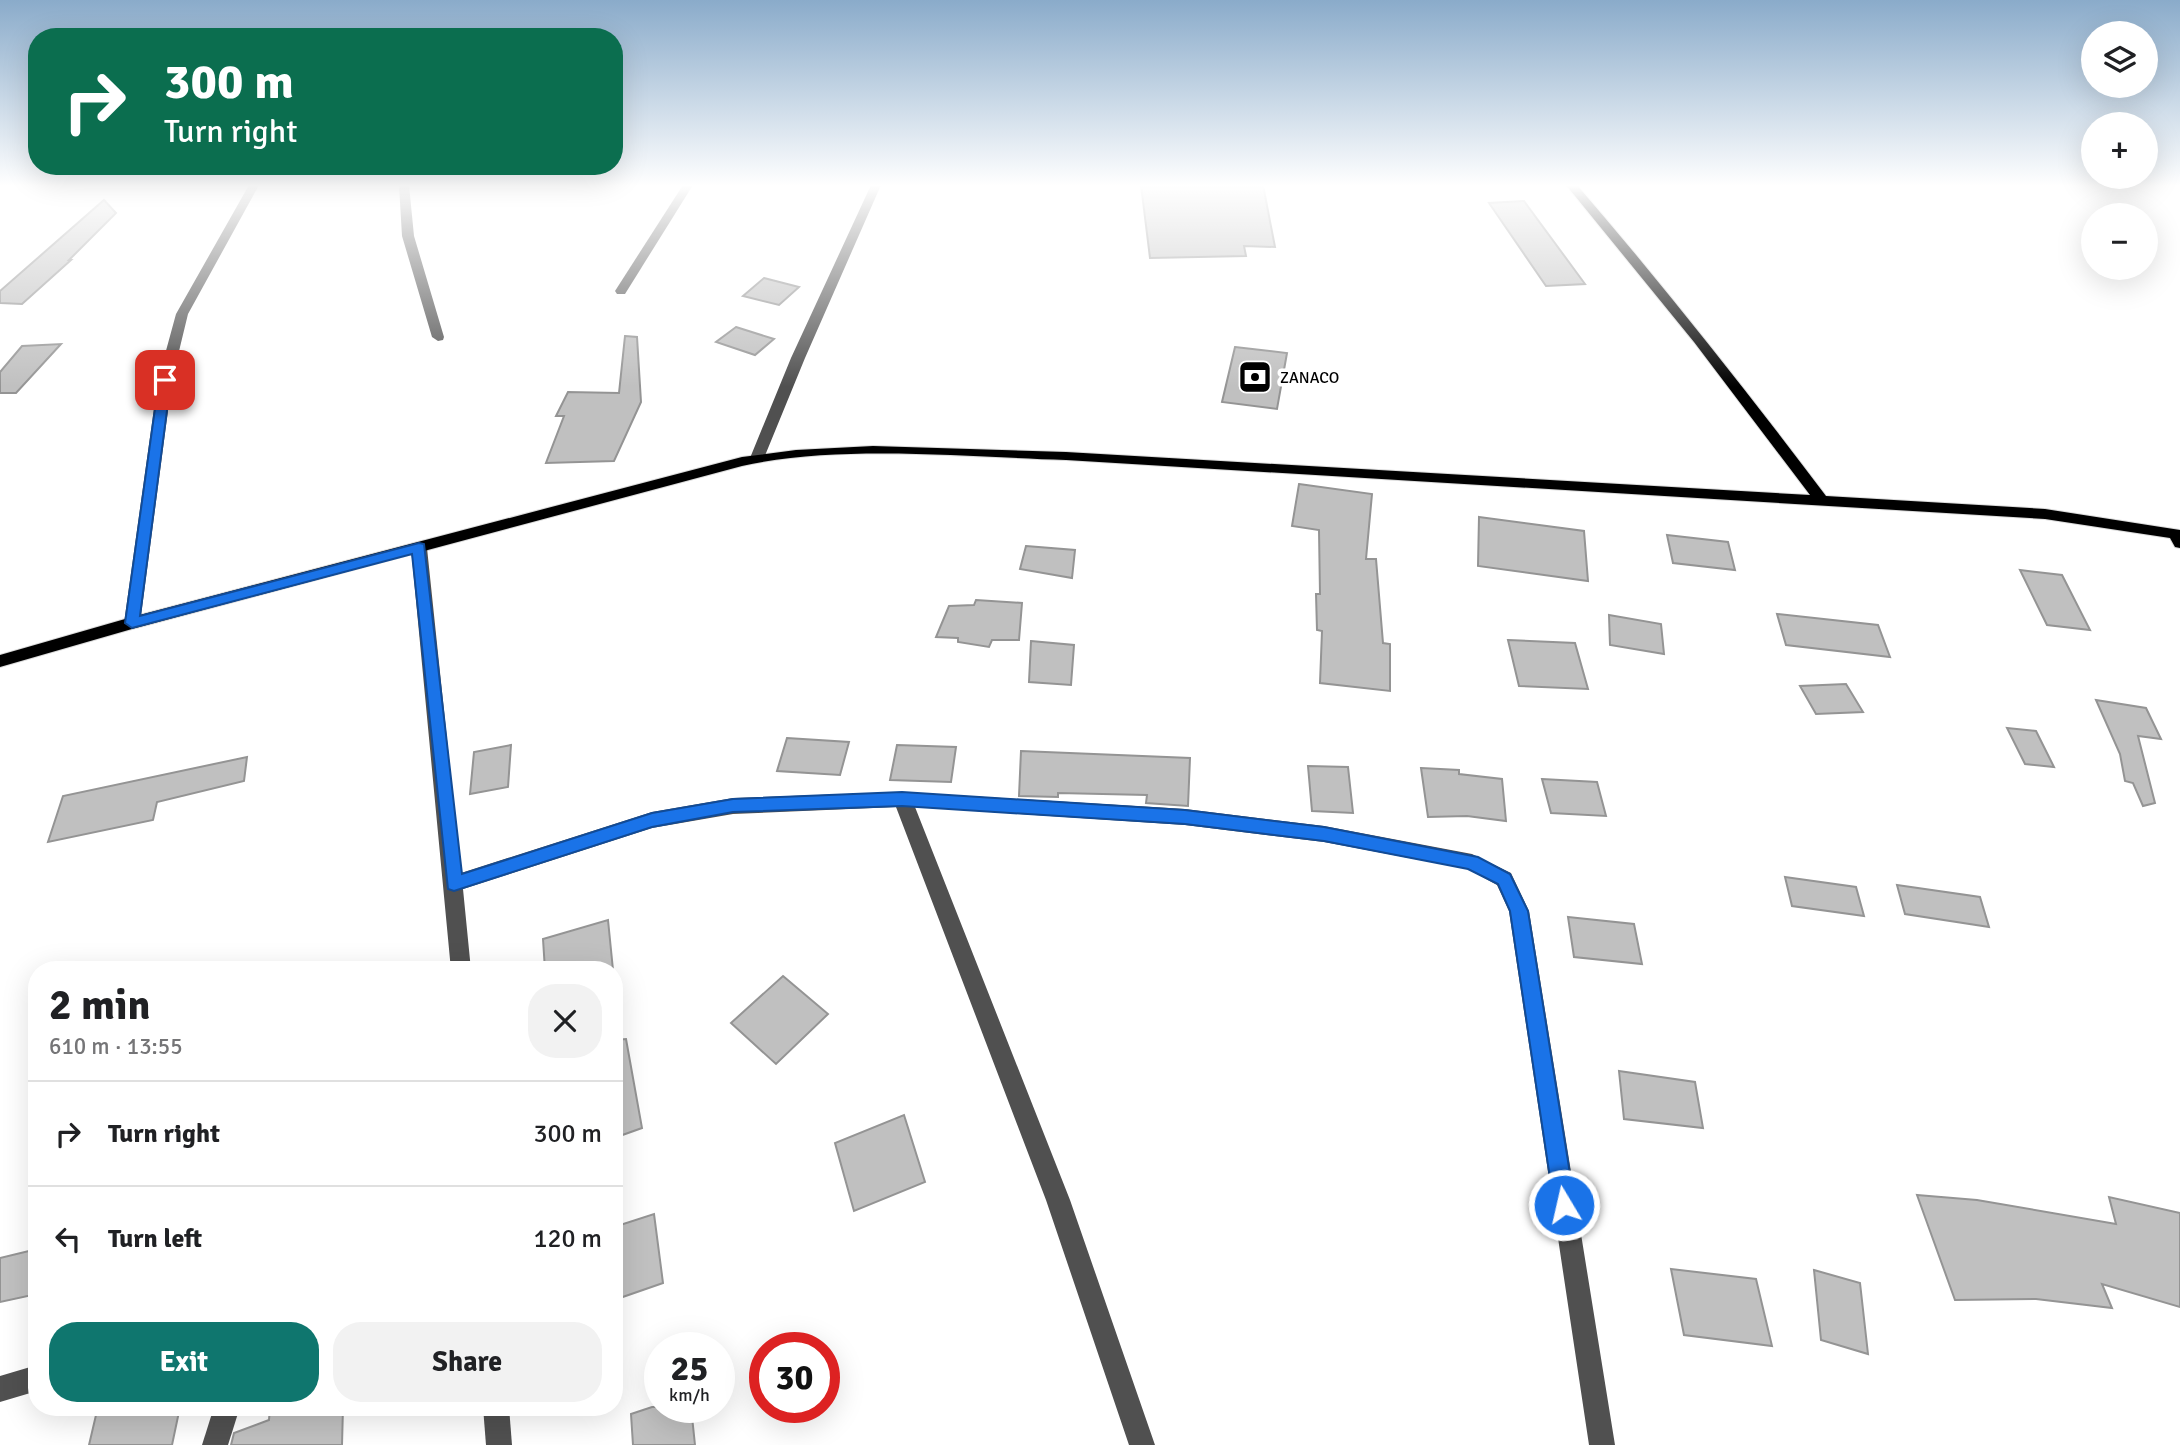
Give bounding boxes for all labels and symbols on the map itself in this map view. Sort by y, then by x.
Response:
pin [135,350,195,410]
bank icon: ZANACO [1236,358,1274,396]
place label: ZANACO [1280,368,1339,388]
position arrow [1527,1168,1601,1242]
speed limit sign: 30 [749,1332,840,1423]

